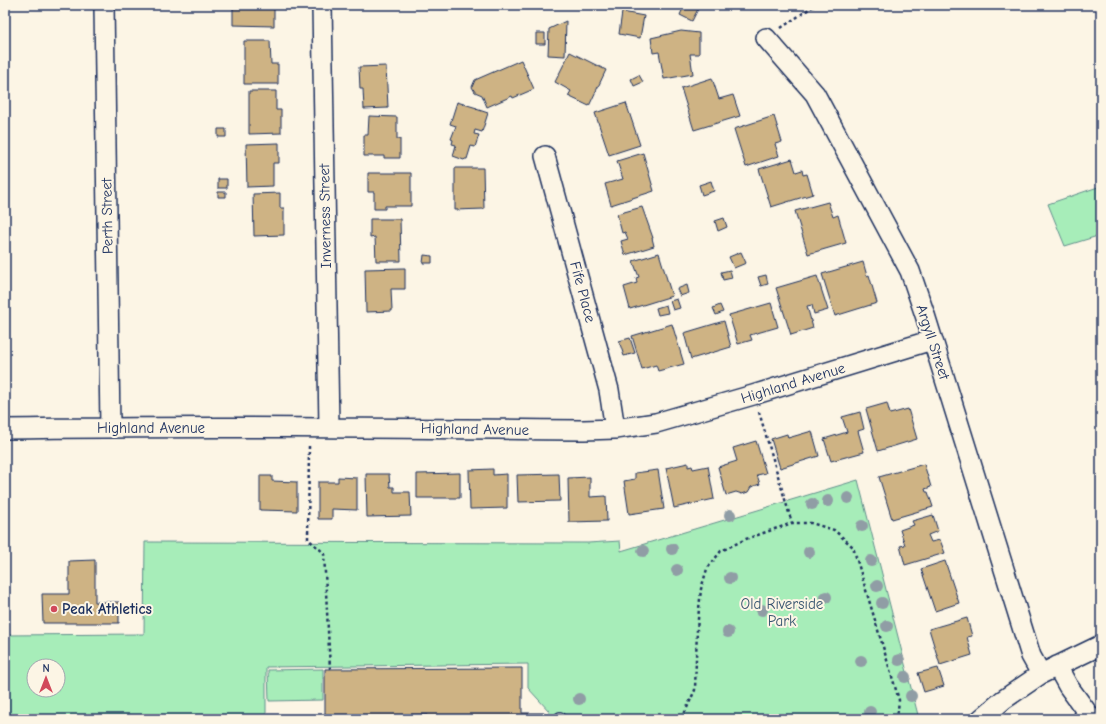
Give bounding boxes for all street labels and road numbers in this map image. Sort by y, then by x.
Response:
street label: Inverness Street [315,163,335,268]
street label: Perth Street [97,177,117,254]
street label: Fife Place [566,259,600,325]
street label: Argyll Street [912,302,954,383]
street label: Highland Avenue [739,358,848,407]
street label: Highland Avenue [97,419,206,437]
street label: Highland Avenue [421,419,530,439]

